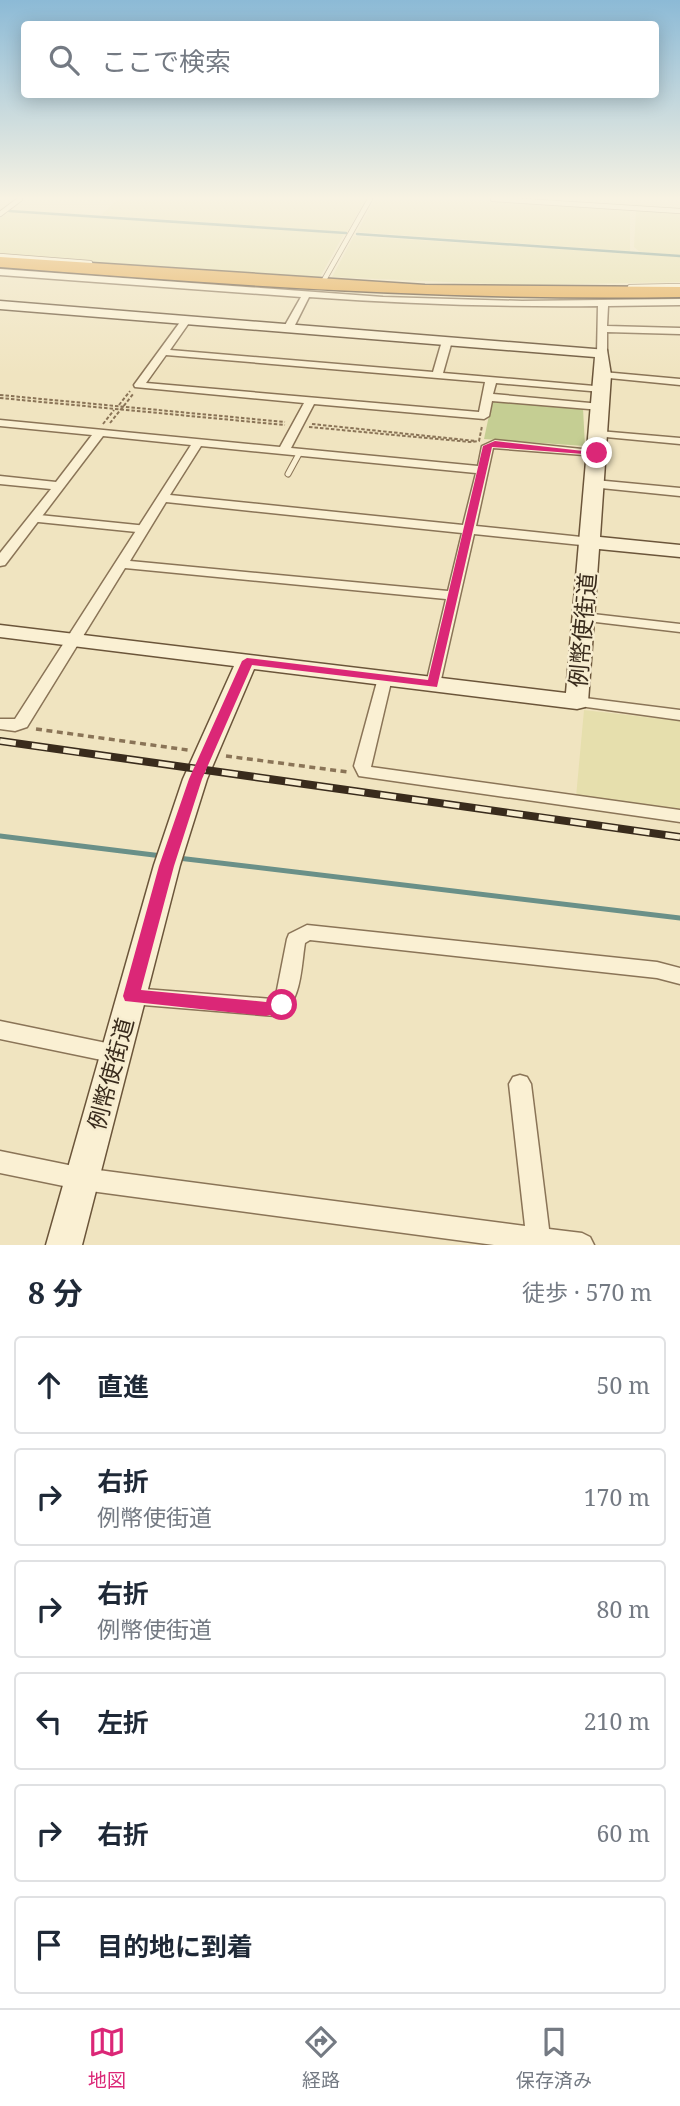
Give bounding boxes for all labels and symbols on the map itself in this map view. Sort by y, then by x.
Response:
route end [581,437,612,468]
street label: 例幣使街道 [561,571,603,689]
route start [266,989,297,1020]
street label: 例幣使街道 [80,1014,140,1133]

